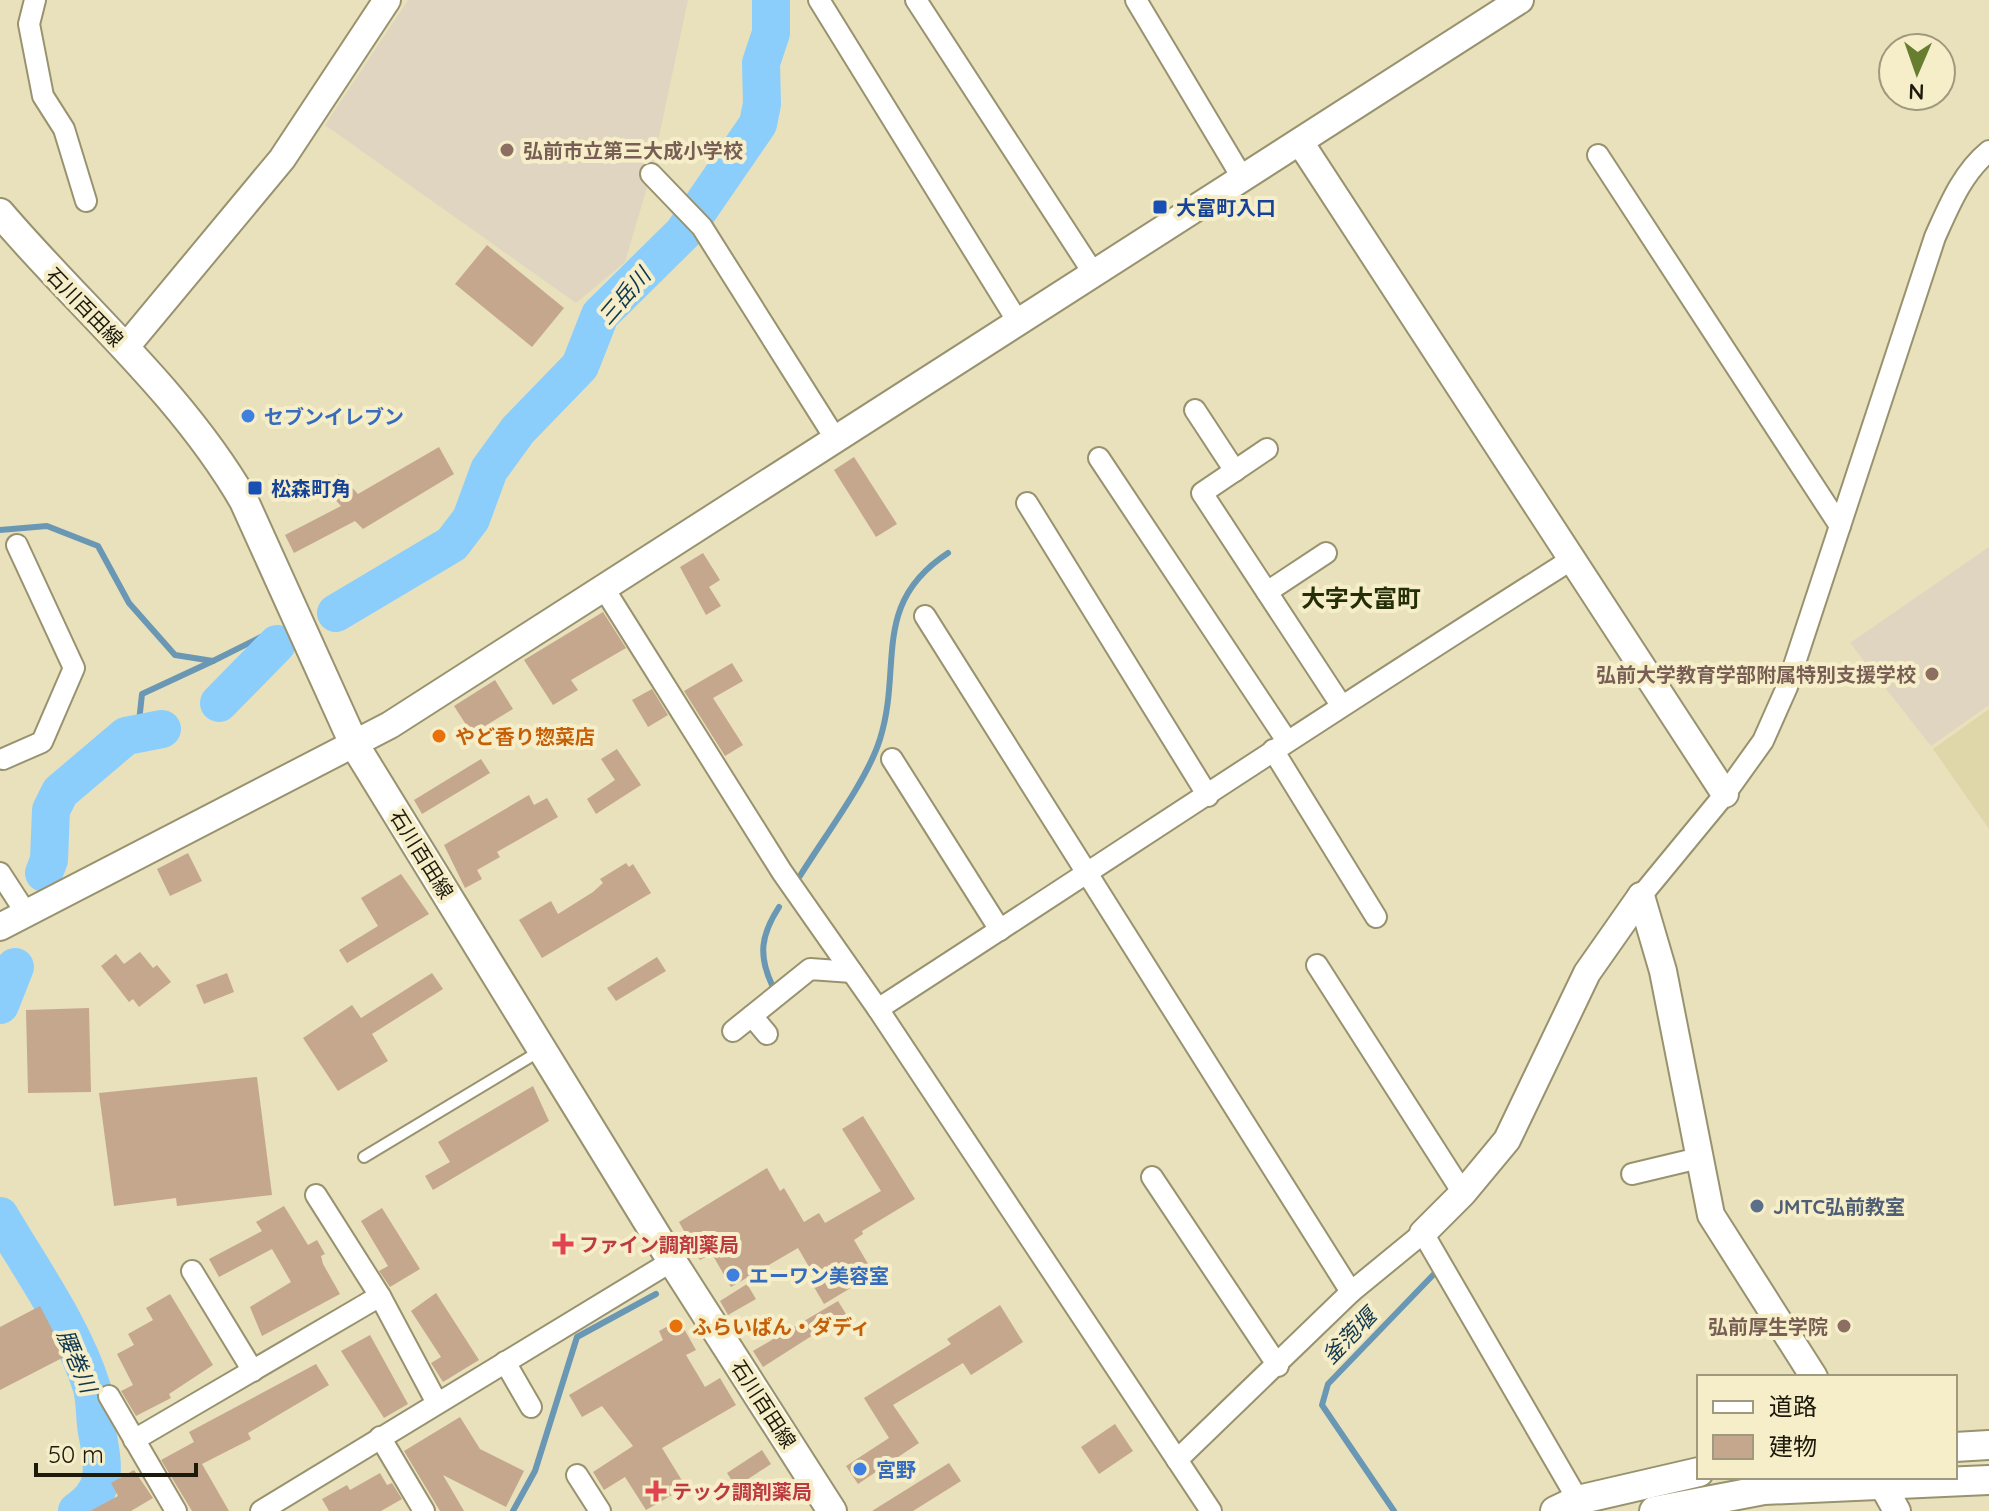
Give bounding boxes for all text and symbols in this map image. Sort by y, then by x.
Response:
north arrow [1877,32,1957,112]
text: N [1908,78,1925,106]
place label: 弘前市立第三大成小学校 [523,138,743,163]
marker: 弘前市立第三大成小学校 [498,141,516,159]
place label: 大富町入口 [1176,195,1276,220]
marker: 大富町入口 [1151,198,1169,216]
water label: 三岳川 [592,260,658,330]
street label: 石川百田線 [41,262,129,352]
place label: セブンイレブン [264,404,404,429]
marker: セブンイレブン [239,407,257,425]
place label: 松森町角 [271,476,351,501]
marker: 松森町角 [246,479,264,497]
district label: 大字大富町 [1301,583,1421,613]
place label: 弘前大学教育学部附属特別支援学校 [1596,662,1916,687]
marker: 弘前大学教育学部附属特別支援学校 [1923,665,1941,683]
place label: やど香り惣菜店 [455,724,595,749]
marker: やど香り惣菜店 [430,727,448,745]
street label: 石川百田線 [385,805,459,903]
place label: JMTC弘前教室 [1773,1194,1905,1219]
marker: JMTC弘前教室 [1748,1197,1766,1215]
place label: ファイン調剤薬局 [579,1232,739,1257]
marker: ファイン調剤薬局 [554,1235,572,1253]
place label: エーワン美容室 [749,1263,889,1288]
marker: エーワン美容室 [724,1266,742,1284]
water label: 釜萢堰 [1316,1300,1385,1369]
place label: ふらいぱん・ダディ [692,1314,871,1339]
place label: 弘前厚生学院 [1708,1314,1828,1339]
marker: ふらいぱん・ダディ [667,1317,685,1335]
marker: 弘前厚生学院 [1835,1317,1853,1335]
water label: 腰巻川 [51,1325,104,1399]
street label: 石川百田線 [726,1355,802,1453]
legend [1697,1375,1957,1479]
text: 道路 [1769,1391,1817,1421]
scale bar [36,1427,196,1477]
text: 建物 [1769,1431,1817,1461]
text: 50 m [48,1439,104,1469]
place label: 宮野 [876,1457,916,1482]
marker: 宮野 [851,1460,869,1478]
place label: テック調剤薬局 [672,1479,812,1504]
marker: テック調剤薬局 [647,1482,665,1500]

